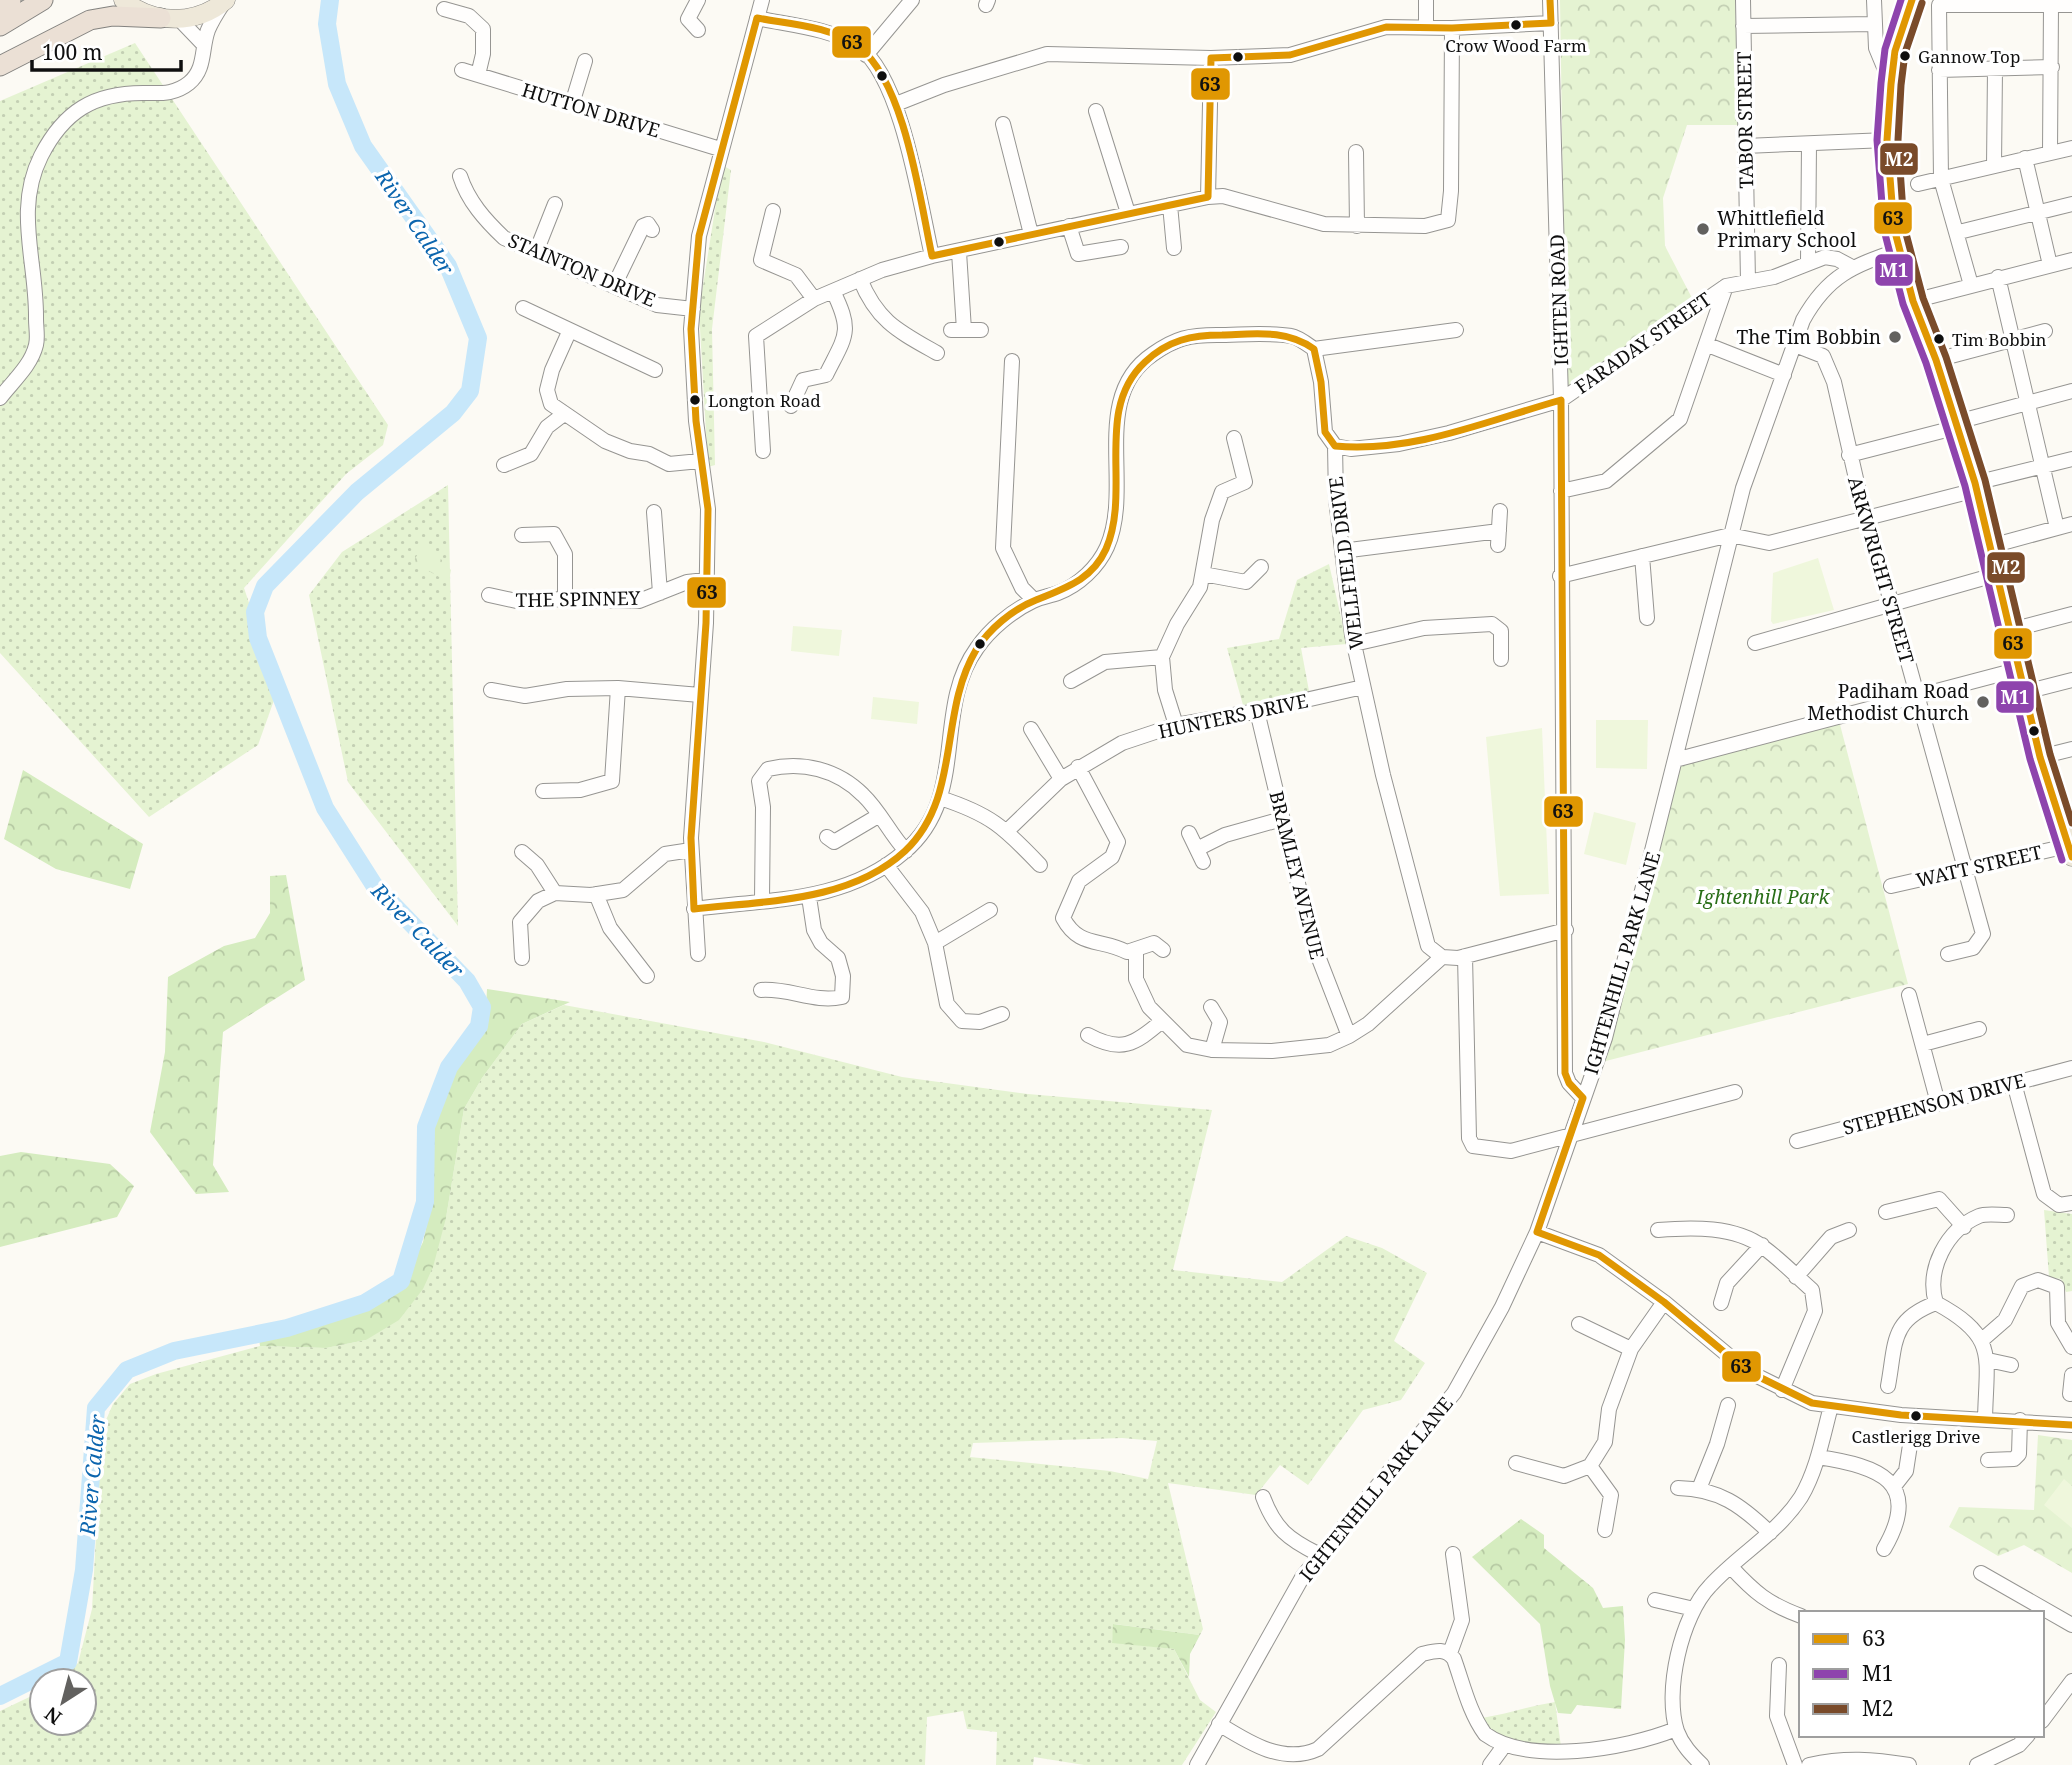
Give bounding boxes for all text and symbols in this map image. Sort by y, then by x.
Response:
marker: Crow Wood Farm [1509,18,1523,32]
line badge: 63 [831,25,872,59]
scale bar [32,28,180,72]
text: 63 [841,29,863,55]
place label: Crow Wood Farm [1445,34,1587,57]
text: 100 m [42,38,103,66]
place label: Gannow Top [1918,45,2020,68]
marker: Gannow Top [1898,49,1912,63]
unlabelled marker [1231,50,1245,64]
street label: TABOR STREET [1731,51,1759,189]
line badge: 63 [1190,67,1231,101]
unlabelled marker [875,69,889,83]
text: 63 [1199,71,1221,97]
street label: HUTTON DRIVE [519,77,663,143]
line badge: M2 [1879,142,1919,176]
text: M2 [1885,146,1913,172]
water label: River Calder [369,163,461,280]
line badge: 63 [1873,201,1913,235]
place label: Whittlefield Primary School [1717,205,1856,253]
text: 63 [1882,205,1904,231]
marker: Whittlefield Primary School [1695,221,1711,237]
street label: STAINTON DRIVE [504,227,660,313]
street label: IGHTEN ROAD [1544,234,1574,366]
unlabelled marker [992,235,1006,249]
line badge: M1 [1874,253,1914,287]
text: M1 [1880,257,1908,283]
street label: FARADAY STREET [1570,286,1717,400]
place label: The Tim Bobbin [1737,324,1881,350]
place label: Tim Bobbin [1952,328,2047,351]
marker: The Tim Bobbin [1887,329,1903,345]
marker: Tim Bobbin [1932,332,1946,346]
place label: Longton Road [708,389,821,412]
marker: Longton Road [688,393,702,407]
street label: ARKWRIGHT STREET [1842,474,1920,667]
street label: WELLFIELD DRIVE [1322,475,1370,651]
line badge: M2 [1986,551,2026,584]
text: M2 [1992,554,2020,580]
line badge: 63 [686,576,727,609]
text: 63 [696,579,718,605]
street label: THE SPINNEY [515,585,641,613]
line badge: 63 [1993,627,2033,660]
text: 63 [2002,630,2024,656]
unlabelled marker [973,637,987,651]
place label: Padiham Road Methodist Church [1807,678,1969,726]
line badge: M1 [1995,680,2035,714]
text: M1 [2001,684,2029,710]
street label: HUNTERS DRIVE [1156,687,1310,745]
marker: Padiham Road Methodist Church [1975,694,1991,710]
unlabelled marker [2027,724,2041,738]
street label: BRAMLEY AVENUE [1263,788,1331,962]
line badge: 63 [1543,795,1584,828]
text: 63 [1552,798,1574,824]
street label: WATT STREET [1913,839,2045,893]
street label: IGHTENHILL PARK LANE [1578,849,1666,1077]
water label: River Calder [365,876,470,983]
park label: Ightenhill Park [1696,884,1831,910]
street label: STEPHENSON DRIVE [1840,1067,2028,1141]
line badge: 63 [1721,1350,1762,1383]
text: 63 [1730,1353,1752,1379]
street label: IGHTENHILL PARK LANE [1293,1391,1459,1587]
marker: Castlerigg Drive [1909,1409,1923,1423]
water label: River Calder [73,1413,111,1538]
place label: Castlerigg Drive [1852,1425,1980,1448]
legend [1799,1611,2044,1737]
text: 63 [1862,1624,1885,1652]
text: M1 [1862,1659,1893,1687]
north arrow [28,1667,98,1737]
text: M2 [1862,1694,1893,1722]
text: N [39,1701,67,1731]

